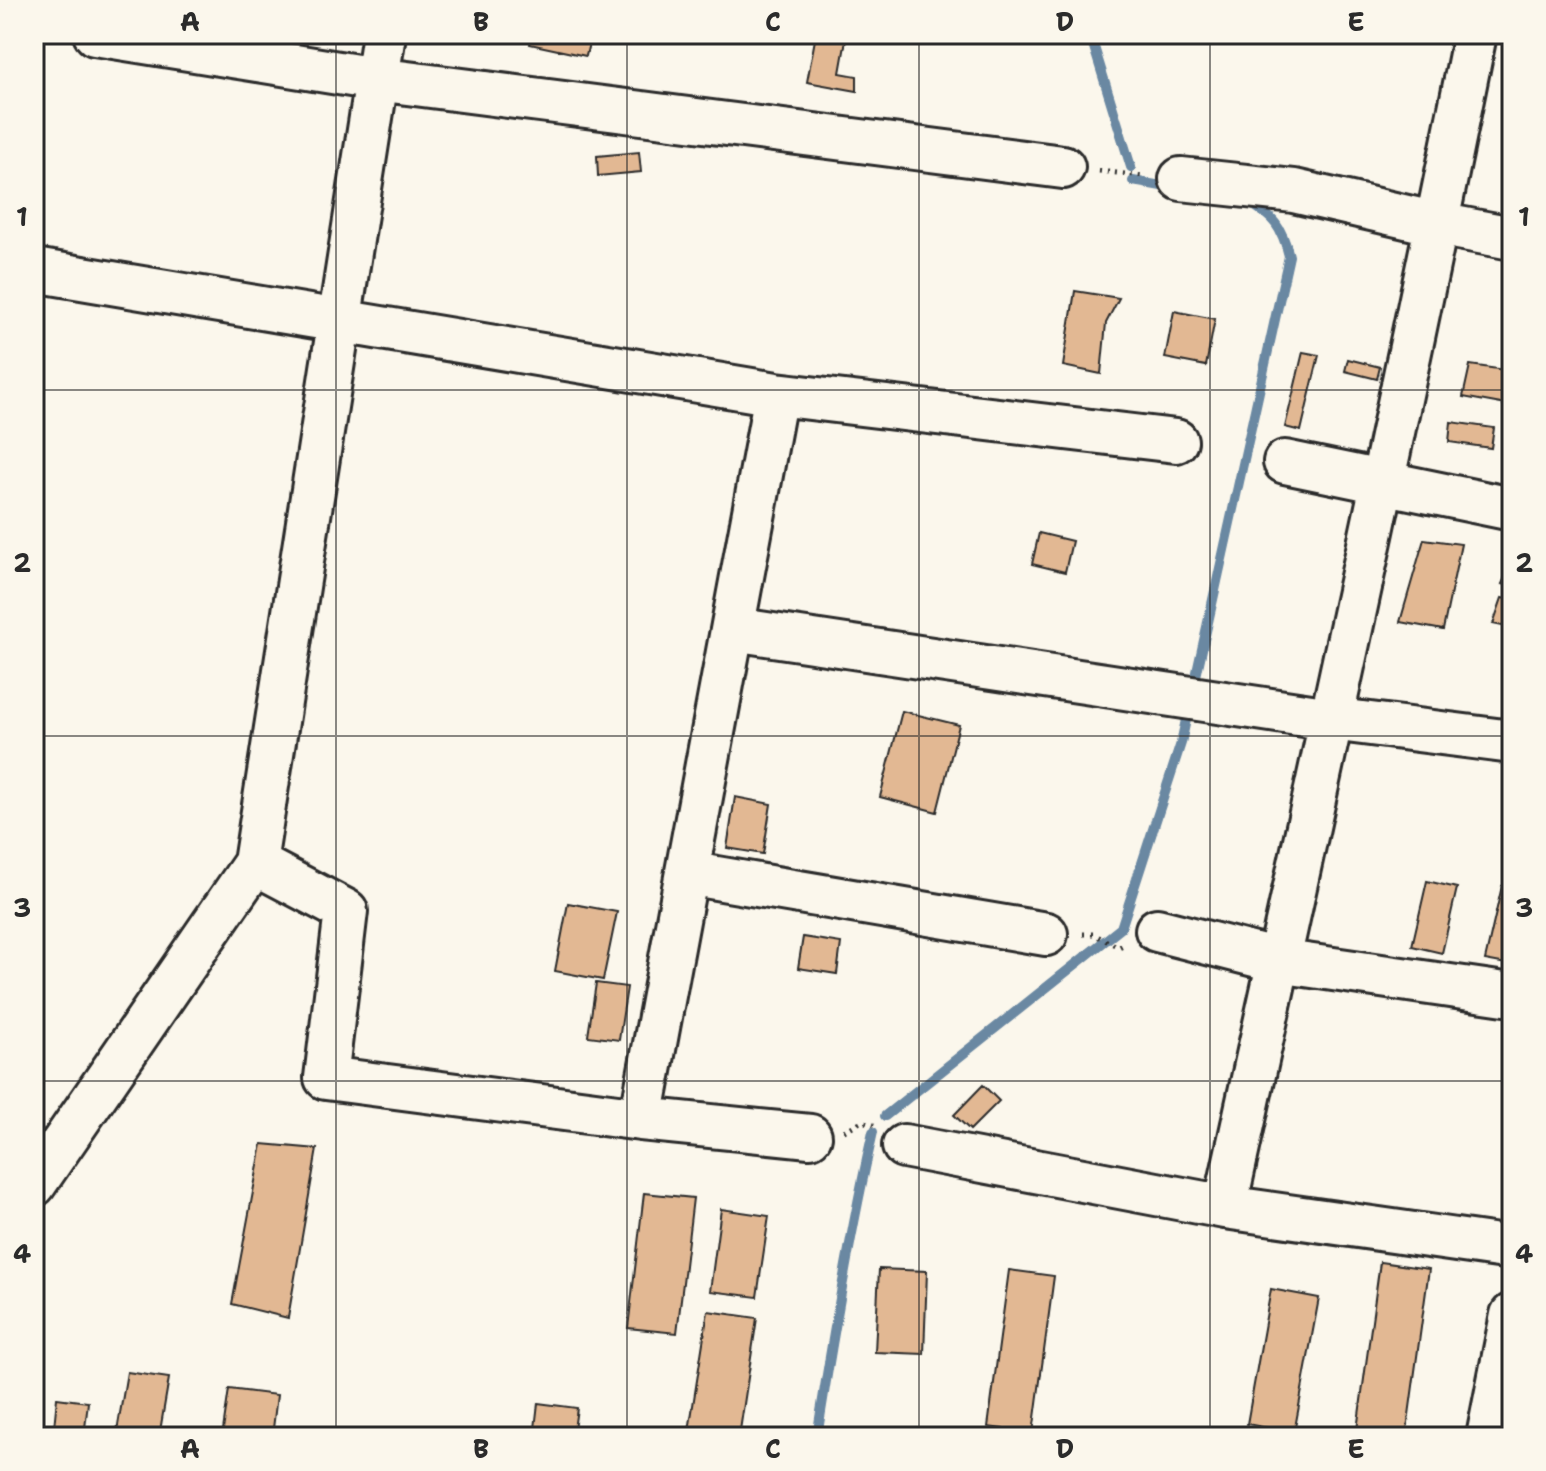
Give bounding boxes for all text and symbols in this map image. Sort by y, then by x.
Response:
text: A [180,4,200,39]
text: B [473,4,489,39]
text: C [765,4,781,39]
text: D [1056,4,1074,39]
text: E [1347,4,1365,39]
text: 1 [16,199,28,234]
text: 1 [1518,199,1530,234]
text: 2 [13,545,31,580]
text: 2 [1515,545,1533,580]
text: 3 [13,890,31,925]
text: 3 [1515,890,1533,925]
text: 4 [13,1236,31,1271]
text: 4 [1515,1236,1533,1271]
text: A [180,1431,200,1466]
text: B [473,1431,489,1466]
text: C [765,1431,781,1466]
text: D [1056,1431,1074,1466]
text: E [1347,1431,1365,1466]

